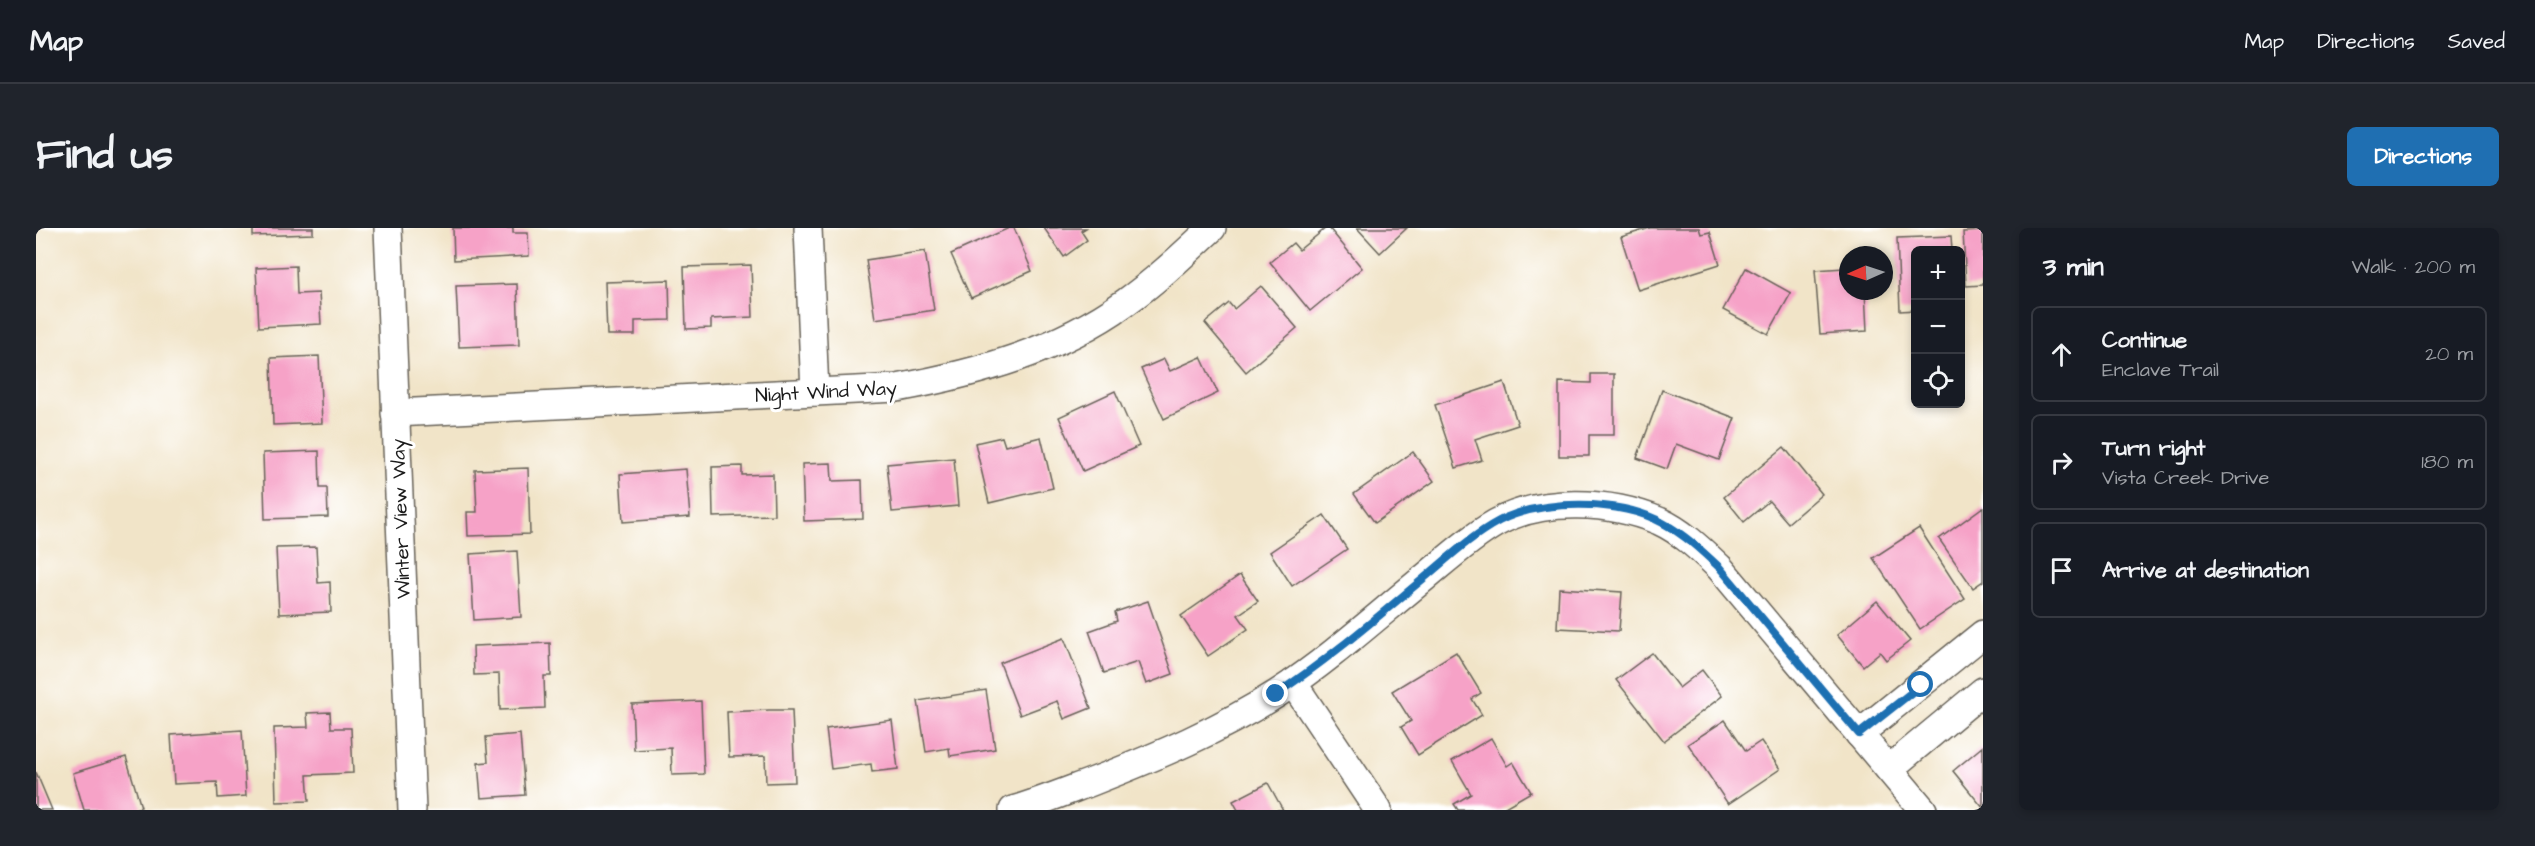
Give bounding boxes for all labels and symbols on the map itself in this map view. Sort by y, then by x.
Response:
north arrow [1839,246,1893,300]
street label: Night Wind Way [754,374,898,411]
street label: Winter View Way [384,438,419,600]
route start [1907,671,1933,697]
route end [1262,680,1288,706]

